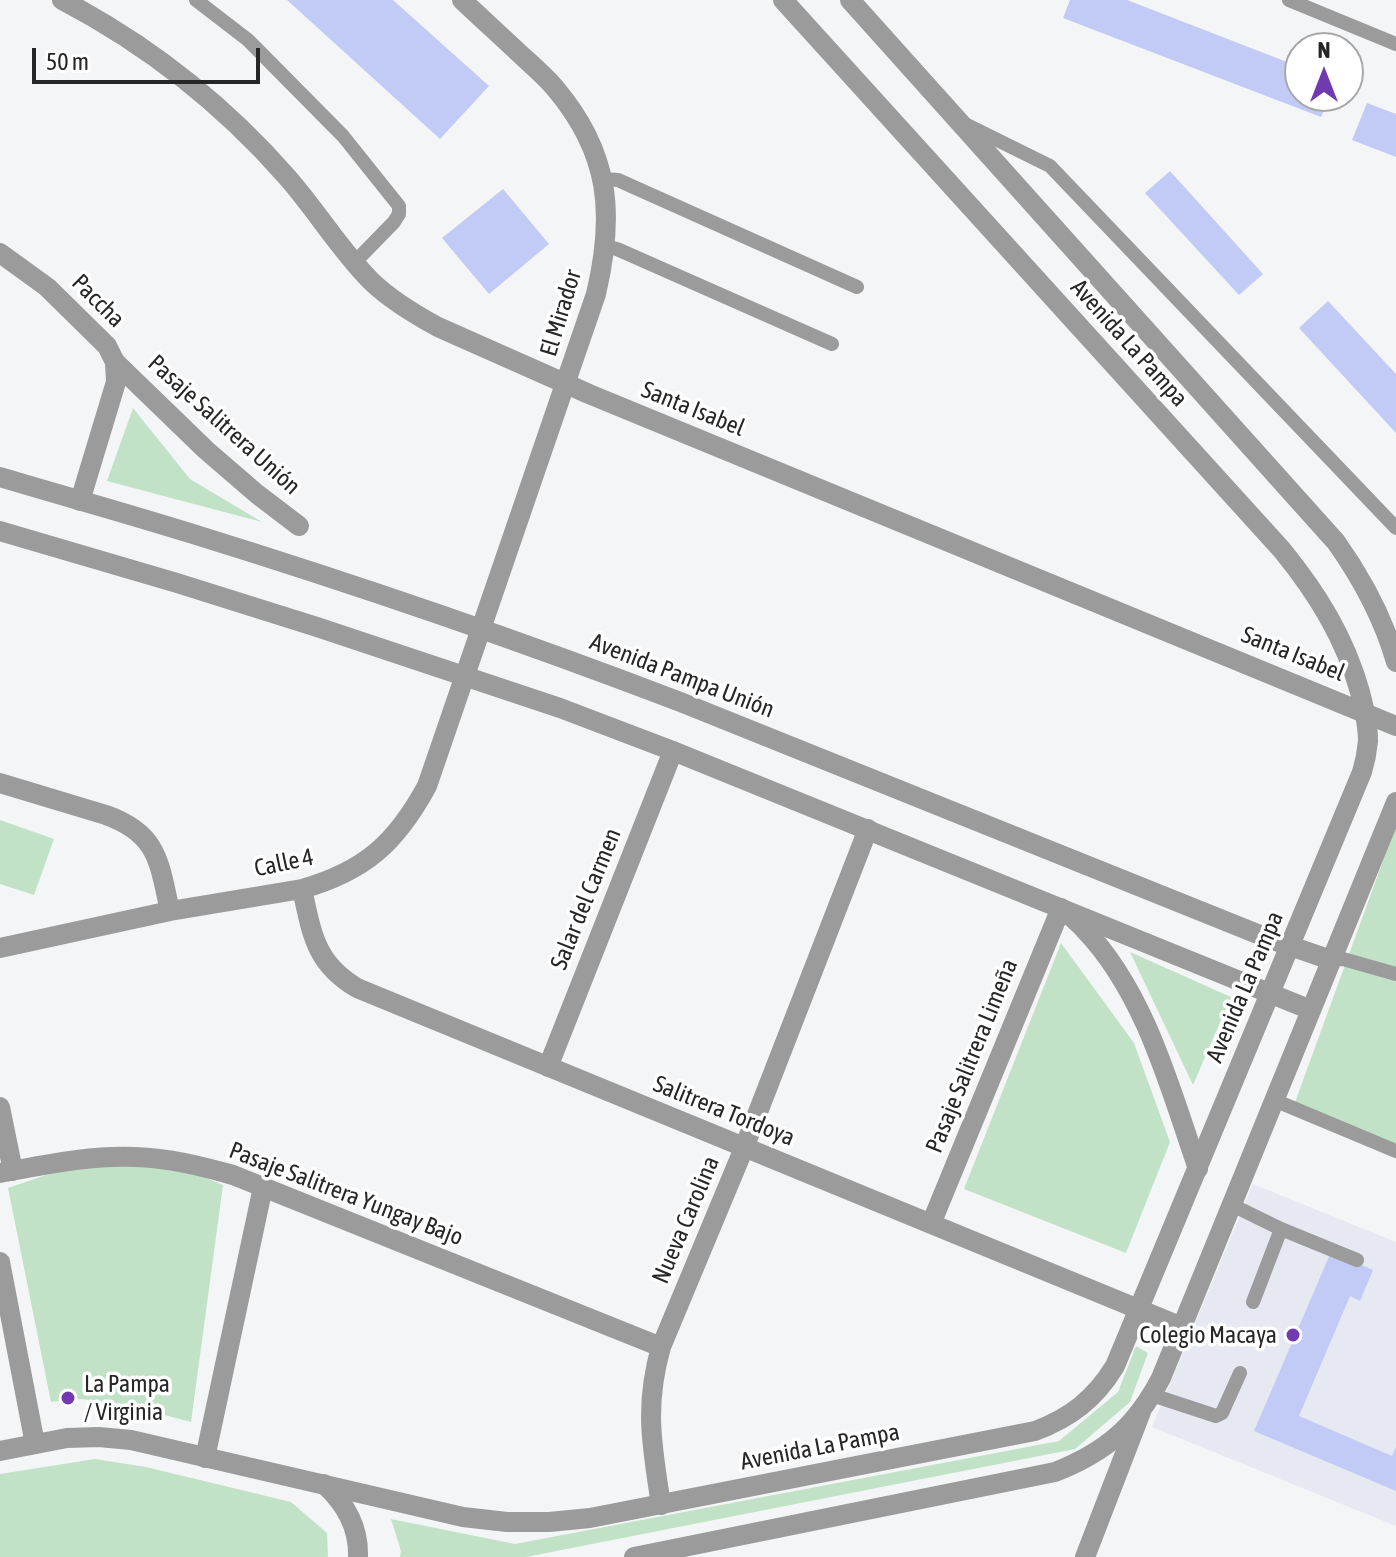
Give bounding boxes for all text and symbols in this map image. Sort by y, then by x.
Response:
scale bar [36,32,264,82]
north arrow [1284,32,1364,112]
text: N [1318,37,1330,63]
text: 50 m [46,48,89,75]
street label: El Mirador [534,266,588,360]
street label: Paccha [66,269,130,333]
street label: Avenida La Pampa [1064,273,1194,413]
street label: Pasaje Salitrera Unión [142,349,306,501]
street label: Santa Isabel [637,375,749,443]
street label: Santa Isabel [1237,620,1349,688]
street label: Avenida Pampa Unión [586,628,778,724]
street label: Salar del Carmen [545,824,627,974]
street label: Calle 4 [252,843,316,883]
street label: Avenida La Pampa [1200,907,1290,1067]
street label: Pasaje Salitrera Limeña [920,955,1024,1157]
street label: Salitrera Tordoya [649,1070,799,1152]
street label: Pasaje Salitrera Yungay Bajo [225,1136,467,1252]
street label: Nueva Carolina [646,1152,726,1288]
place label: Colegio Macaya [1139,1321,1277,1349]
marker: Colegio Macaya [1284,1326,1302,1344]
place label: La Pampa / Virginia [84,1370,170,1426]
marker: La Pampa / Virginia [59,1389,77,1407]
street label: Avenida La Pampa [738,1417,902,1477]

